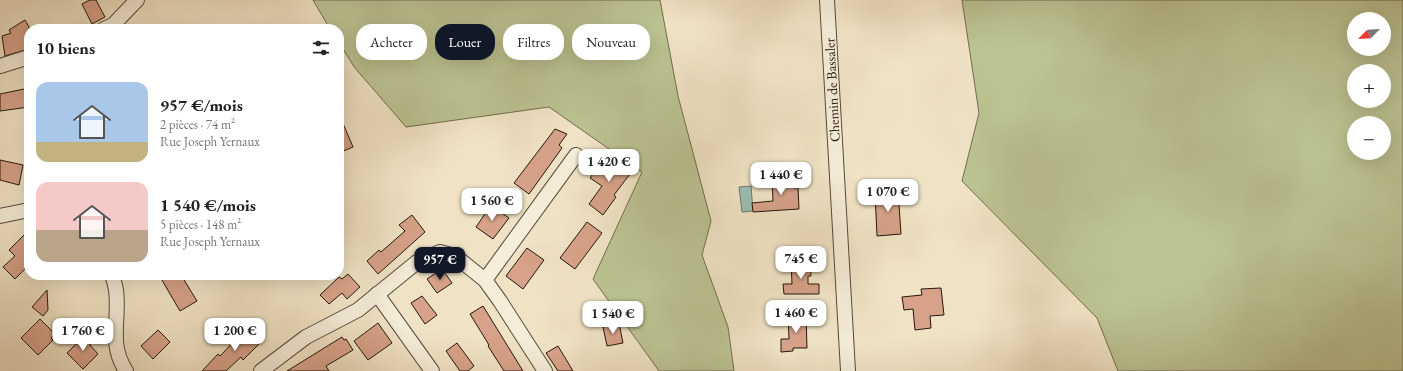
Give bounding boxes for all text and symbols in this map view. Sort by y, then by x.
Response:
north arrow [1347,12,1391,56]
map controls [1347,12,1391,160]
chip: Acheter [356,24,427,60]
chip: Louer [435,24,495,60]
chip: Filtres [503,24,564,60]
chip: Nouveau [572,24,650,60]
text: 10 biens [36,37,95,59]
icon: filters [310,37,332,59]
street label: Chemin de Bassaler [820,37,844,143]
button: + [1347,64,1391,108]
text: 957 €/mois [160,94,243,116]
icon: home [68,98,116,146]
text: 2 pièces · 74 m² [160,116,235,133]
button: − [1347,116,1391,160]
text: Rue Joseph Yernaux [160,133,260,150]
pin: 1 420 € [572,149,646,183]
text: 1 420 € [587,153,631,170]
pin: 1 440 € [744,162,818,196]
text: 1 440 € [759,166,803,183]
pin: 1 070 € [851,179,925,213]
text: 1 070 € [866,183,910,200]
pin: 1 560 € [455,188,529,222]
text: 1 560 € [470,192,514,209]
text: 1 540 €/mois [160,194,256,216]
icon: home [68,198,116,246]
text: 5 pièces · 148 m² [160,216,241,233]
text: Rue Joseph Yernaux [160,233,260,250]
pin: 745 € [773,246,829,280]
pin: 957 € [412,247,468,281]
text: 745 € [784,250,818,267]
text: 957 € [423,251,457,268]
pin: 1 460 € [759,300,833,334]
pin: 1 540 € [576,301,650,335]
text: 1 460 € [774,304,818,321]
text: 1 540 € [591,305,635,322]
pin: 1 760 € [46,318,120,352]
pin: 1 200 € [198,318,272,352]
text: 1 760 € [61,322,105,339]
text: 1 200 € [213,322,257,339]

